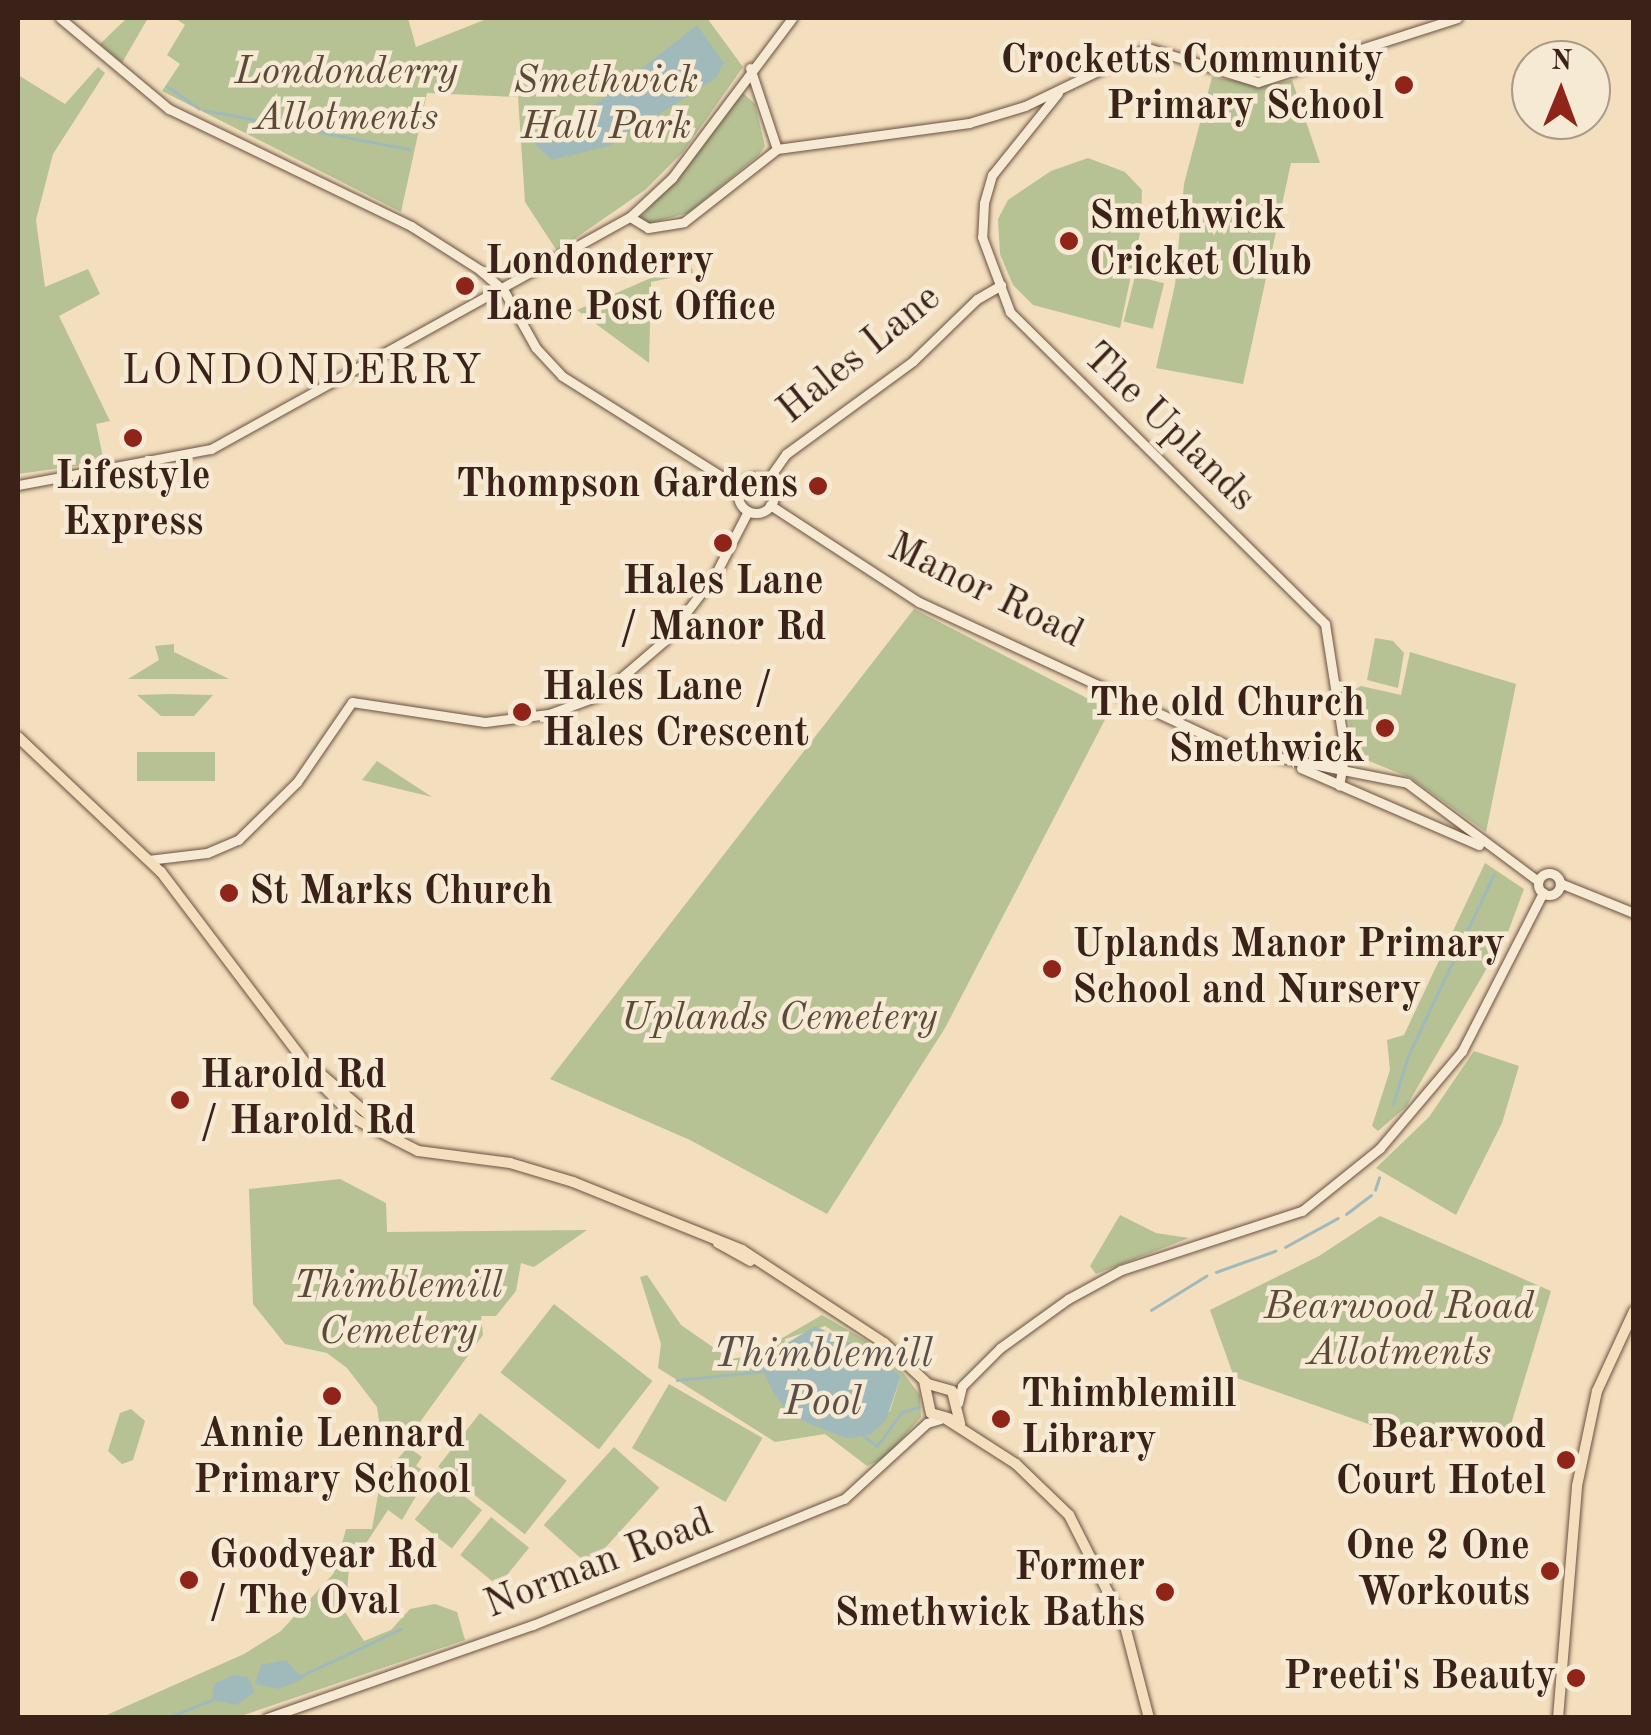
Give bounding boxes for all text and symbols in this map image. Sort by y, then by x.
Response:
place label: Crocketts Community Primary School [1000,38,1384,132]
north arrow [1511,40,1611,140]
text: N [1551,48,1572,76]
park label: Londonderry Allotments [234,49,458,143]
park label: Smethwick Hall Park [513,58,699,152]
marker: Crocketts Community Primary School [1393,74,1415,96]
place label: Smethwick Cricket Club [1089,194,1312,288]
marker: Smethwick Cricket Club [1058,230,1080,252]
place label: Londonderry Lane Post Office [485,239,776,333]
marker: Londonderry Lane Post Office [454,275,476,297]
street label: Hales Lane [769,275,951,435]
street label: The Uplands [1071,334,1265,522]
district label: LONDONDERRY [122,347,484,397]
marker: Lifestyle Express [122,427,144,449]
place label: Lifestyle Express [55,454,211,548]
place label: Thompson Gardens [456,462,798,510]
marker: Thompson Gardens [807,475,829,497]
street label: Manor Road [879,524,1091,660]
marker: Hales Lane / Manor Rd [712,532,734,554]
place label: Hales Lane / Manor Rd [620,559,826,653]
place label: Hales Lane / Hales Crescent [542,665,809,759]
place label: The old Church Smethwick [1089,681,1365,775]
marker: Hales Lane / Hales Crescent [511,701,533,723]
marker: The old Church Smethwick [1374,717,1396,739]
place label: St Marks Church [249,869,553,917]
marker: St Marks Church [218,882,240,904]
place label: Uplands Manor Primary School and Nursery [1072,922,1505,1016]
marker: Uplands Manor Primary School and Nursery [1041,958,1063,980]
park label: Uplands Cemetery [621,995,937,1043]
place label: Harold Rd / Harold Rd [200,1053,416,1147]
marker: Harold Rd / Harold Rd [169,1089,191,1111]
park label: Thimblemill Cemetery [293,1263,503,1357]
park label: Bearwood Road Allotments [1264,1284,1534,1378]
water label: Thimblemill Pool [713,1330,933,1428]
place label: Thimblemill Library [1021,1372,1237,1466]
marker: Annie Lennard Primary School [321,1385,343,1407]
marker: Thimblemill Library [990,1408,1012,1430]
place label: Annie Lennard Primary School [193,1412,471,1506]
place label: Bearwood Court Hotel [1335,1413,1546,1507]
marker: Bearwood Court Hotel [1555,1449,1577,1471]
street label: Norman Road [478,1500,720,1630]
place label: One 2 One Workouts [1345,1524,1530,1618]
place label: Goodyear Rd / The Oval [209,1533,437,1627]
place label: Former Smethwick Baths [834,1545,1145,1639]
marker: One 2 One Workouts [1539,1560,1561,1582]
marker: Goodyear Rd / The Oval [178,1569,200,1591]
marker: Former Smethwick Baths [1154,1581,1176,1603]
place label: Preeti's Beauty [1283,1654,1556,1702]
marker: Preeti's Beauty [1565,1667,1587,1689]

